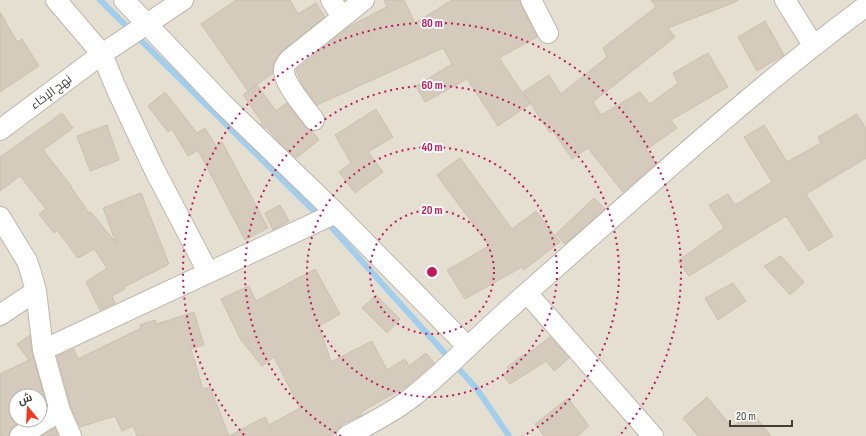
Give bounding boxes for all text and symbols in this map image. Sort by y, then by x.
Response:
text: 80 m [421,16,443,31]
street label: نهج الإخاء [28,72,75,113]
text: 60 m [421,78,443,93]
text: 40 m [421,140,443,155]
text: 20 m [422,203,442,218]
centre of rings [425,265,439,279]
north arrow [8,388,48,428]
text: ش [16,391,34,407]
scale bar [730,402,792,428]
text: 20 m [736,409,756,424]

